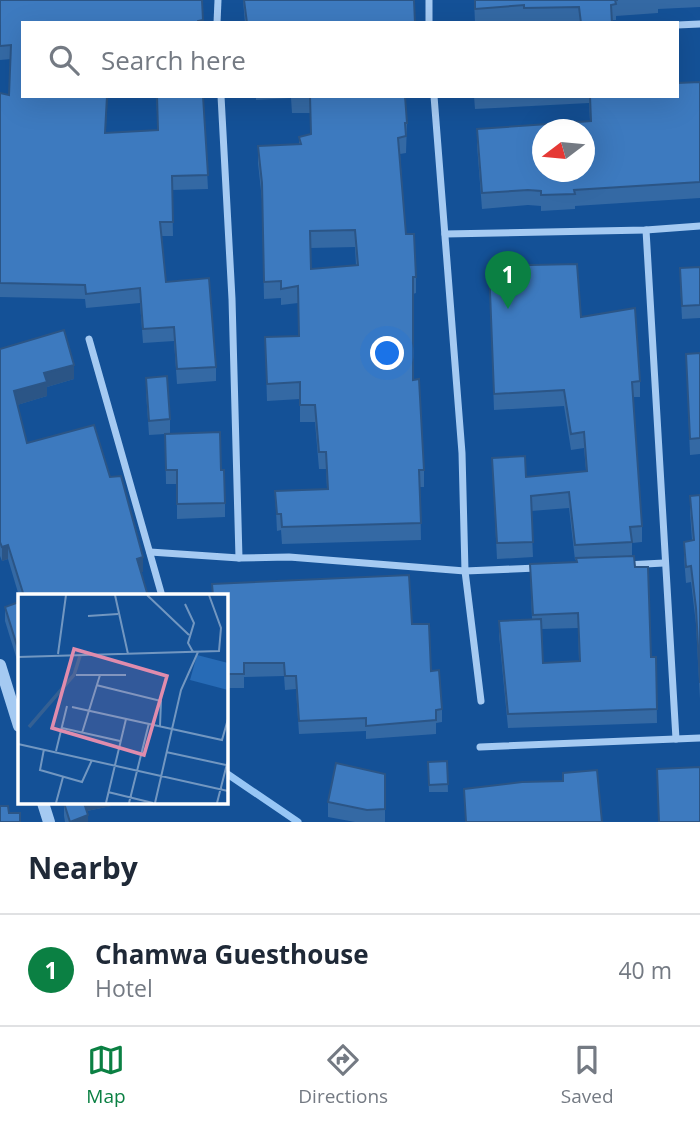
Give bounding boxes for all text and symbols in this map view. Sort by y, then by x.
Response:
search box [21,21,679,98]
icon: search [45,41,83,79]
text: Search here [101,42,246,78]
north arrow [532,119,595,182]
pin: 1 [485,251,531,309]
your location [370,336,404,370]
inset map [18,594,228,804]
text: Nearby [28,847,138,888]
text: Chamwa Guesthouse [95,936,369,972]
text: 1 [44,954,58,986]
text: 40 m [618,954,672,986]
text: Hotel [95,972,153,1004]
tab: Map [86,1041,126,1109]
tab: Directions [298,1041,388,1109]
tab: Saved [561,1041,614,1109]

